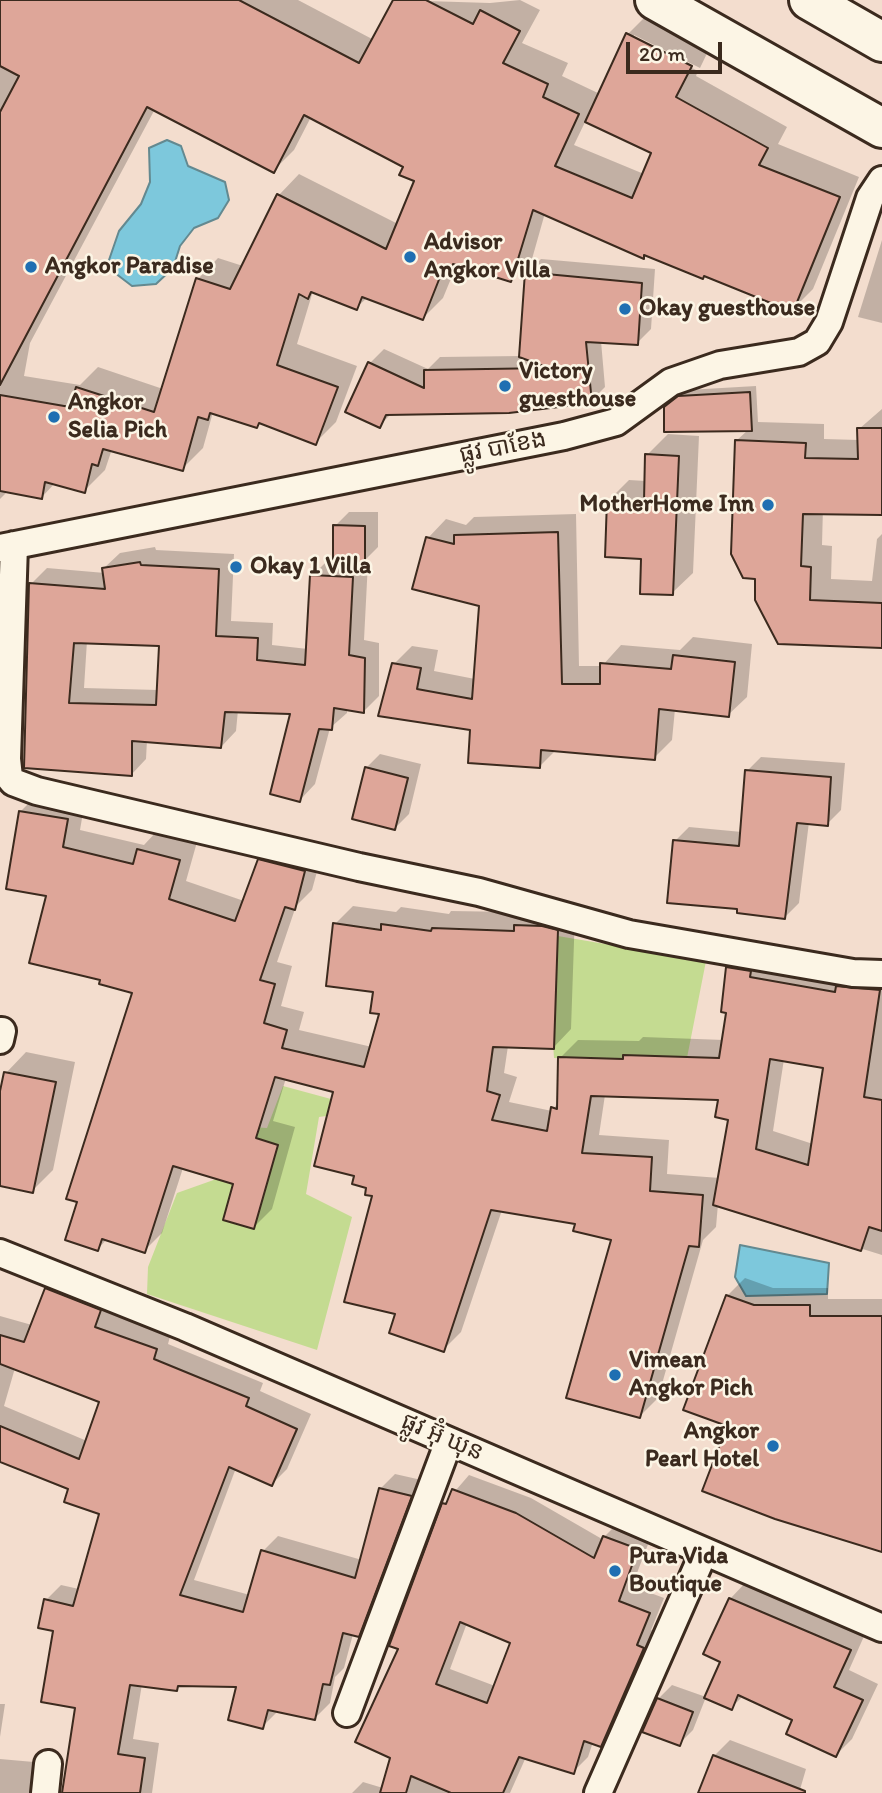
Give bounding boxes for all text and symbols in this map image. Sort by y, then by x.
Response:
scale bar [630,28,726,72]
text: 20 m [639,41,685,66]
place label: Advisor Angkor Villa [424,229,550,285]
marker: Advisor Angkor Villa [402,249,418,265]
place label: Angkor Paradise [45,253,214,281]
marker: Angkor Paradise [23,259,39,275]
place label: Okay guesthouse [639,295,815,323]
marker: Okay guesthouse [617,301,633,317]
place label: Victory guesthouse [519,358,636,414]
marker: Victory guesthouse [497,378,513,394]
place label: Angkor Selia Pich [68,389,167,445]
marker: Angkor Selia Pich [46,409,62,425]
street label: ផ្លូវ បាខែង [457,425,549,471]
place label: MotherHome Inn [580,491,754,519]
marker: MotherHome Inn [760,497,776,513]
place label: Okay 1 Villa [250,553,371,581]
marker: Okay 1 Villa [228,559,244,575]
place label: Vimean Angkor Pich [629,1347,753,1403]
marker: Vimean Angkor Pich [607,1367,623,1383]
street label: ផ្លូវ អ៊ុំ ឃុន [397,1408,487,1468]
place label: Angkor Pearl Hotel [645,1418,759,1474]
marker: Angkor Pearl Hotel [765,1438,781,1454]
place label: Pura Vida Boutique [629,1543,728,1599]
marker: Pura Vida Boutique [607,1563,623,1579]

